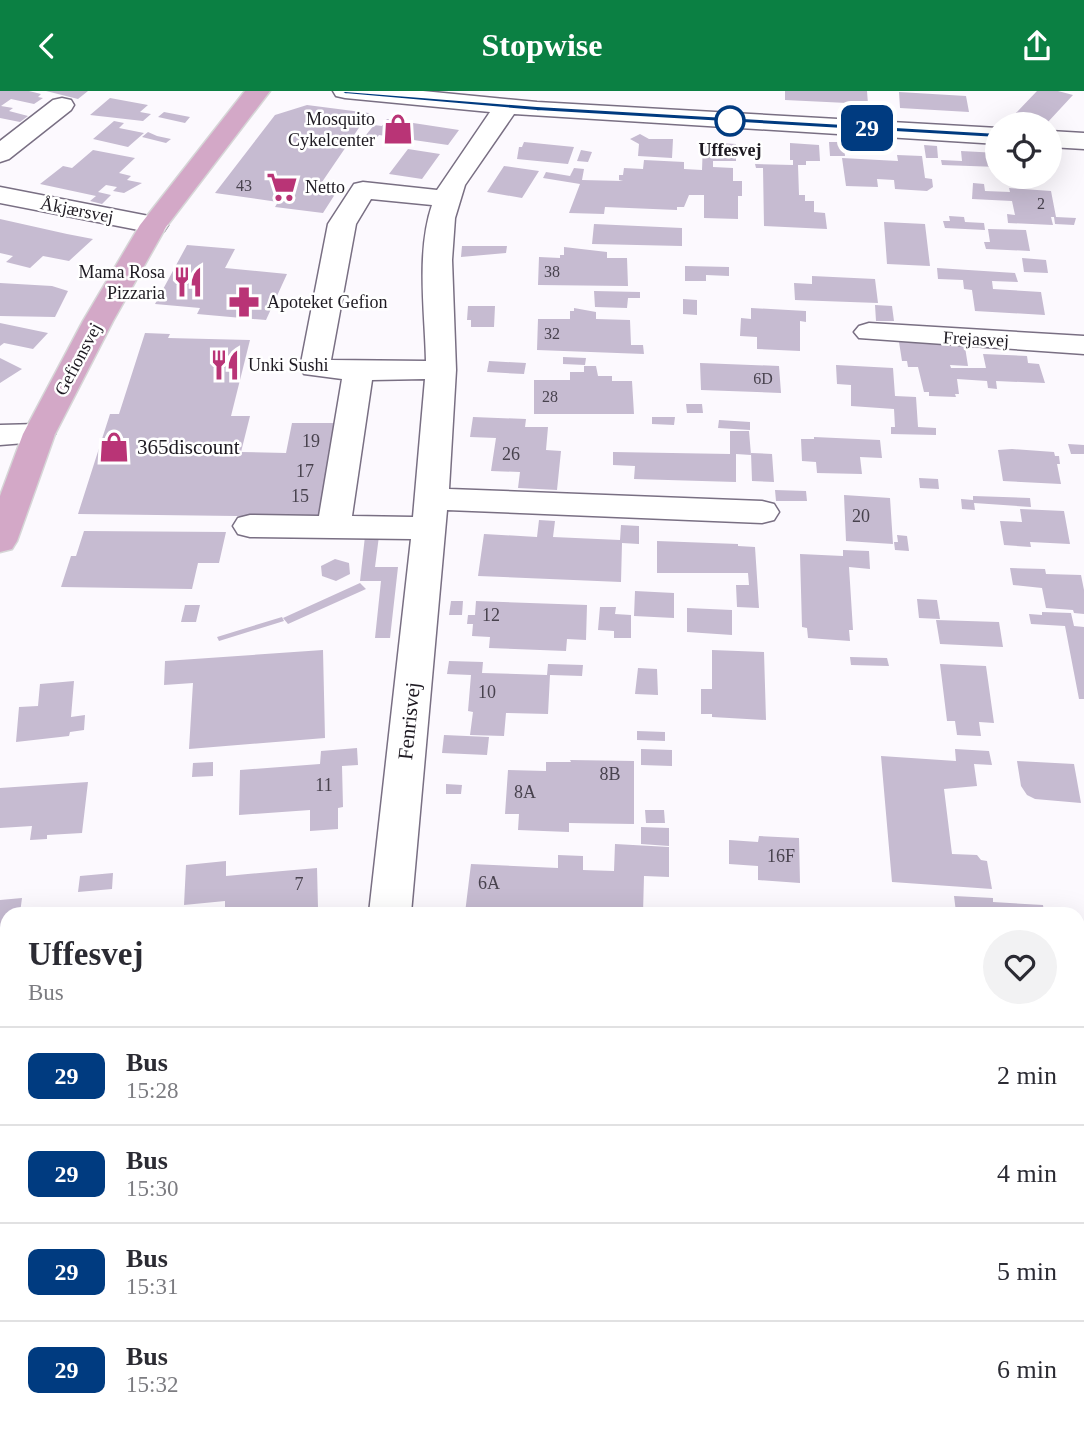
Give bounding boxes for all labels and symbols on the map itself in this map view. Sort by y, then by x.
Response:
line badge: 29 [836,105,898,151]
marker: Uffesvej [715,106,745,136]
place label: Mosquito Cykelcenter [288,109,375,150]
shop icon: Mosquito Cykelcenter [381,112,415,146]
place label: Uffesvej [699,140,761,160]
supermarket icon: Netto [265,170,299,204]
house number: 43 [236,177,252,194]
place label: Netto [305,177,345,197]
street label: Åkjærsvej [39,193,115,227]
house number: 2 [1037,195,1045,212]
place label: Mama Rosa Pizzaria [79,262,165,303]
house number: 38 [544,263,560,280]
restaurant icon: Mama Rosa Pizzaria [171,265,205,299]
pharmacy icon: Apoteket Gefion [227,285,261,319]
place label: Apoteket Gefion [267,292,387,312]
street label: Gefionsvej [51,319,105,399]
house number: 32 [544,325,560,342]
street label: Frejasvej [943,327,1009,351]
restaurant icon: Unki Sushi [208,348,242,382]
place label: Unki Sushi [248,355,329,375]
house number: 6D [753,370,773,387]
house number: 28 [542,388,558,405]
shop icon: 365discount [97,430,131,464]
house number: 19 [302,431,320,451]
place label: 365discount [137,435,240,459]
house number: 26 [502,444,520,464]
house number: 17 [296,461,314,481]
house number: 15 [291,486,309,506]
house number: 20 [852,506,870,526]
house number: 12 [482,605,500,625]
street label: Fenrisvej [393,681,425,761]
house number: 10 [478,682,496,702]
house number: 8B [599,764,621,784]
house number: 11 [315,775,333,795]
house number: 8A [514,782,536,802]
house number: 16F [767,846,795,866]
house number: 6A [478,873,500,893]
house number: 7 [295,874,304,894]

